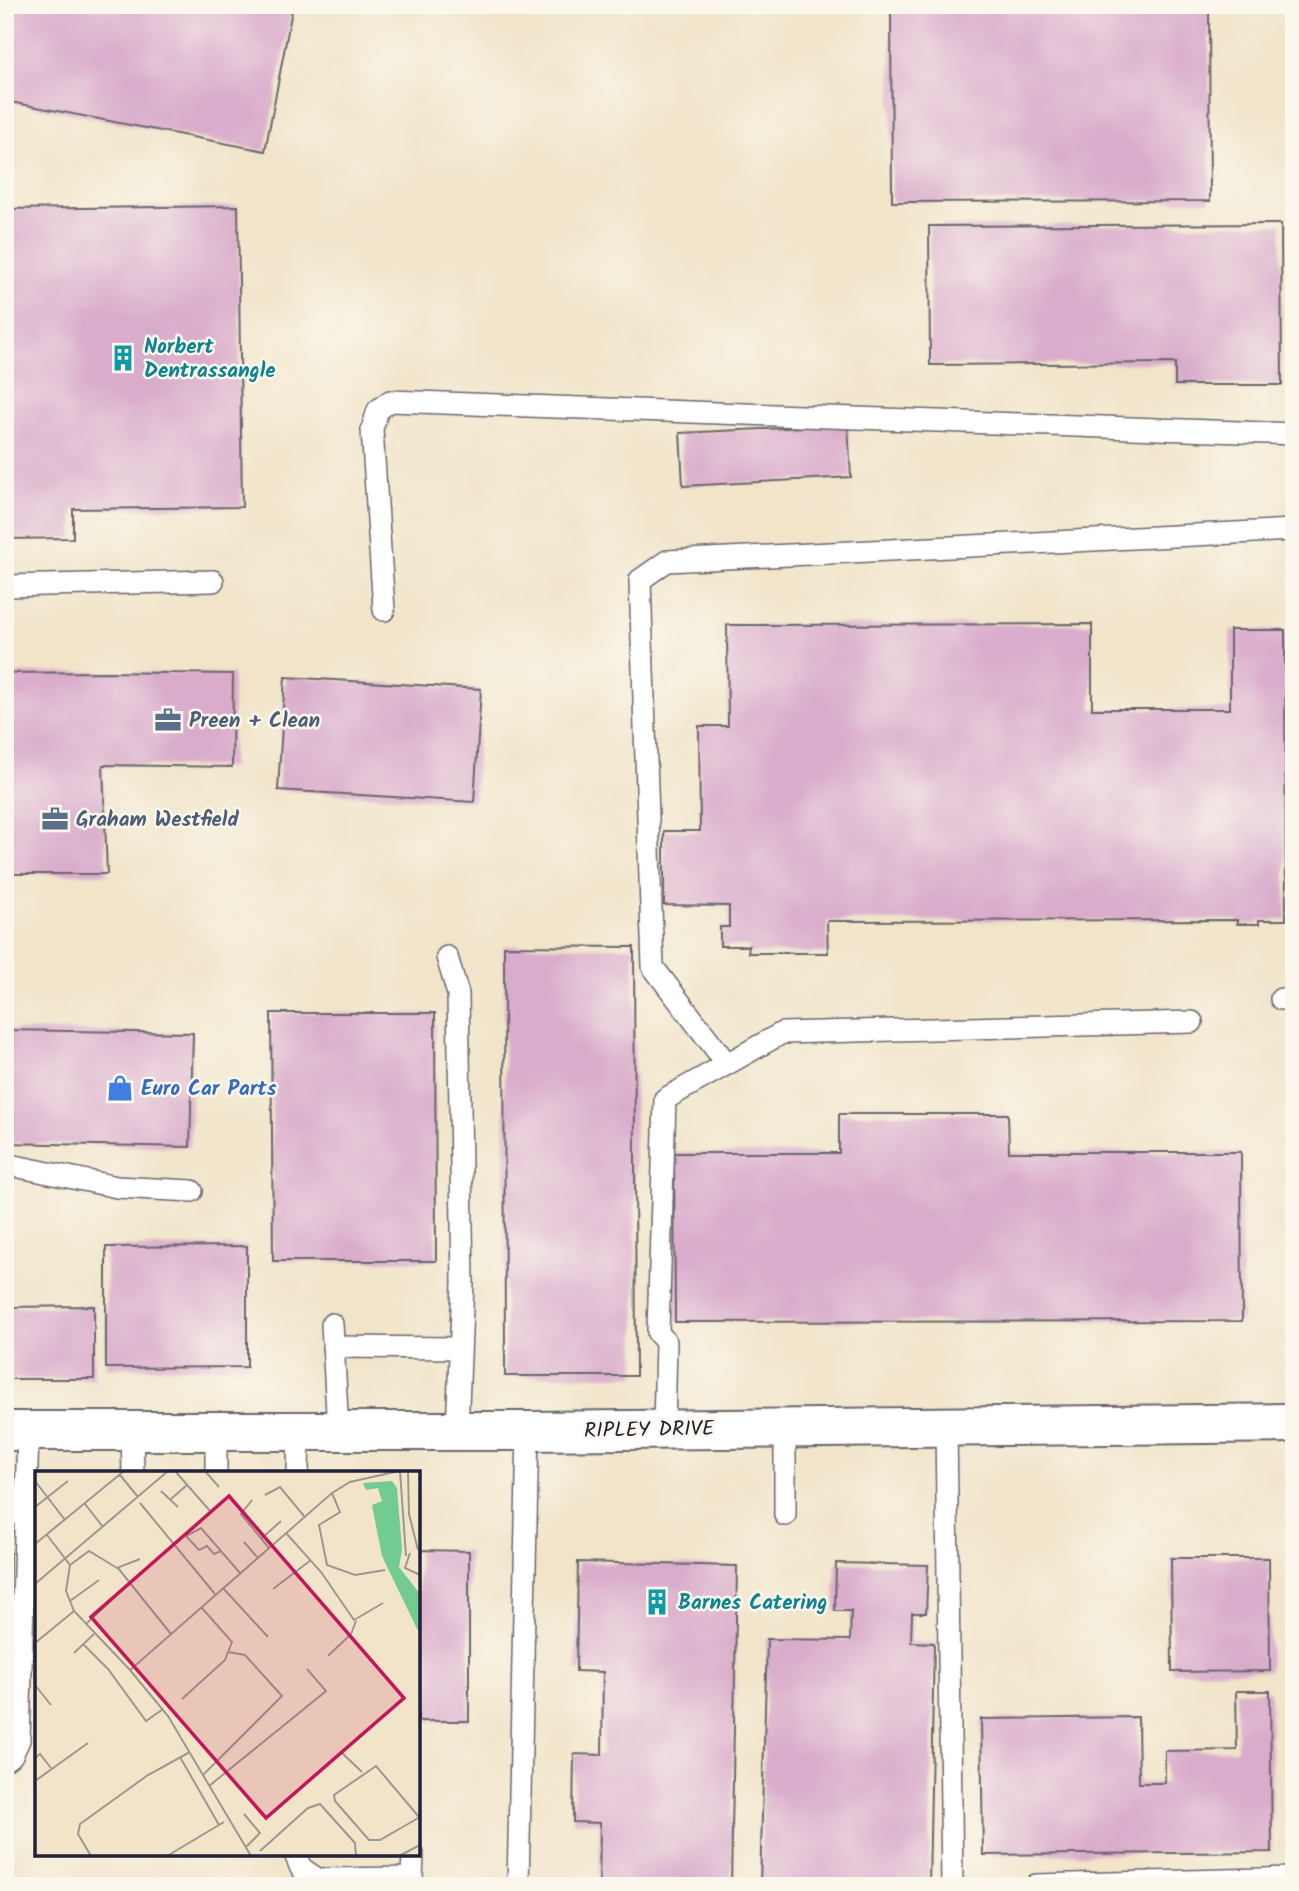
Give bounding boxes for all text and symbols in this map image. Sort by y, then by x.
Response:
place label: Norbert Dentrassangle [144,331,276,388]
building icon: Norbert Dentrassangle [108,343,138,373]
office icon: Preen + Clean [153,705,183,735]
place label: Preen + Clean [189,705,320,738]
office icon: Graham Westfield [40,804,70,834]
place label: Graham Westfield [76,804,239,837]
shop icon: Euro Car Parts [105,1073,135,1103]
place label: Euro Car Parts [141,1073,277,1106]
street label: RIPLEY DRIVE [584,1413,715,1448]
inset map [35,1471,420,1856]
building icon: Barnes Catering [642,1587,672,1617]
place label: Barnes Catering [678,1587,827,1620]

